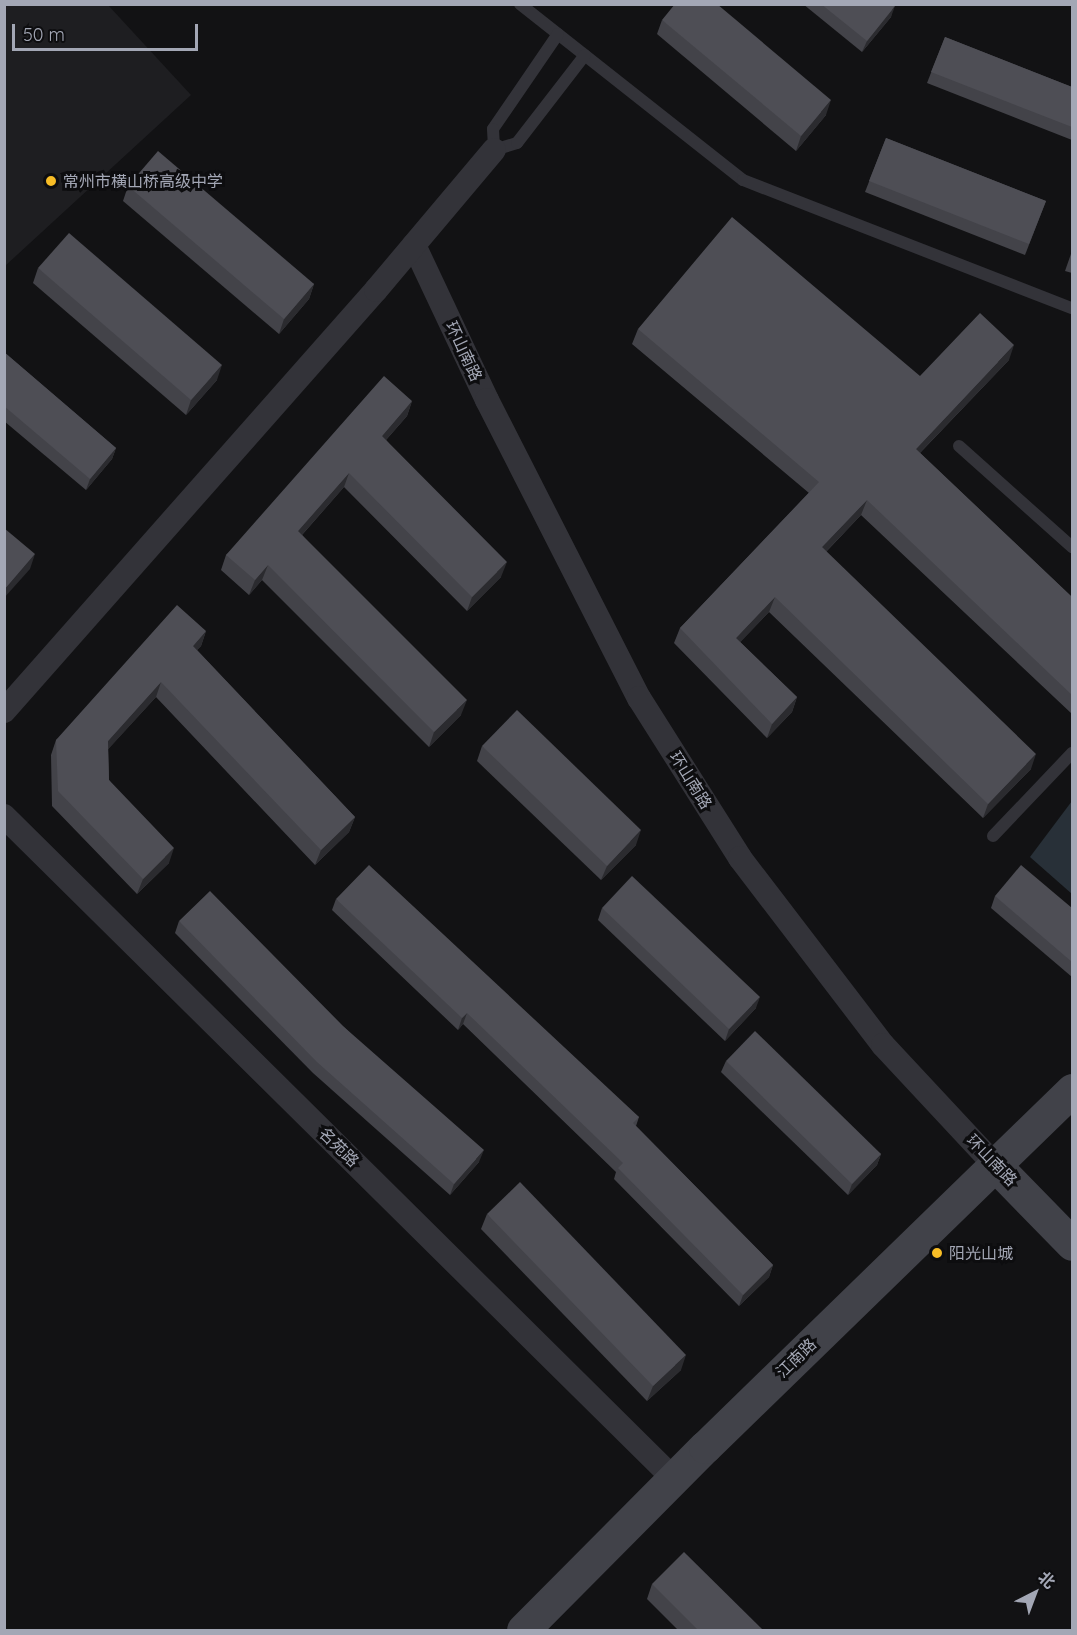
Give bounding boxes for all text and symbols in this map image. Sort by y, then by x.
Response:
scale bar [15,12,201,50]
text: 50 m [23,23,65,46]
place label: 常州市横山桥高级中学 [63,171,223,191]
marker: 常州市横山桥高级中学 [44,174,58,188]
street label: 环山南路 [442,318,486,384]
street label: 环山南路 [666,748,716,812]
street label: 名苑路 [315,1123,363,1171]
street label: 环山南路 [963,1130,1021,1190]
place label: 阳光山城 [949,1243,1013,1263]
marker: 阳光山城 [930,1246,944,1260]
street label: 江南路 [772,1334,820,1382]
north arrow [1005,1563,1065,1623]
text: 北 [1034,1567,1060,1592]

